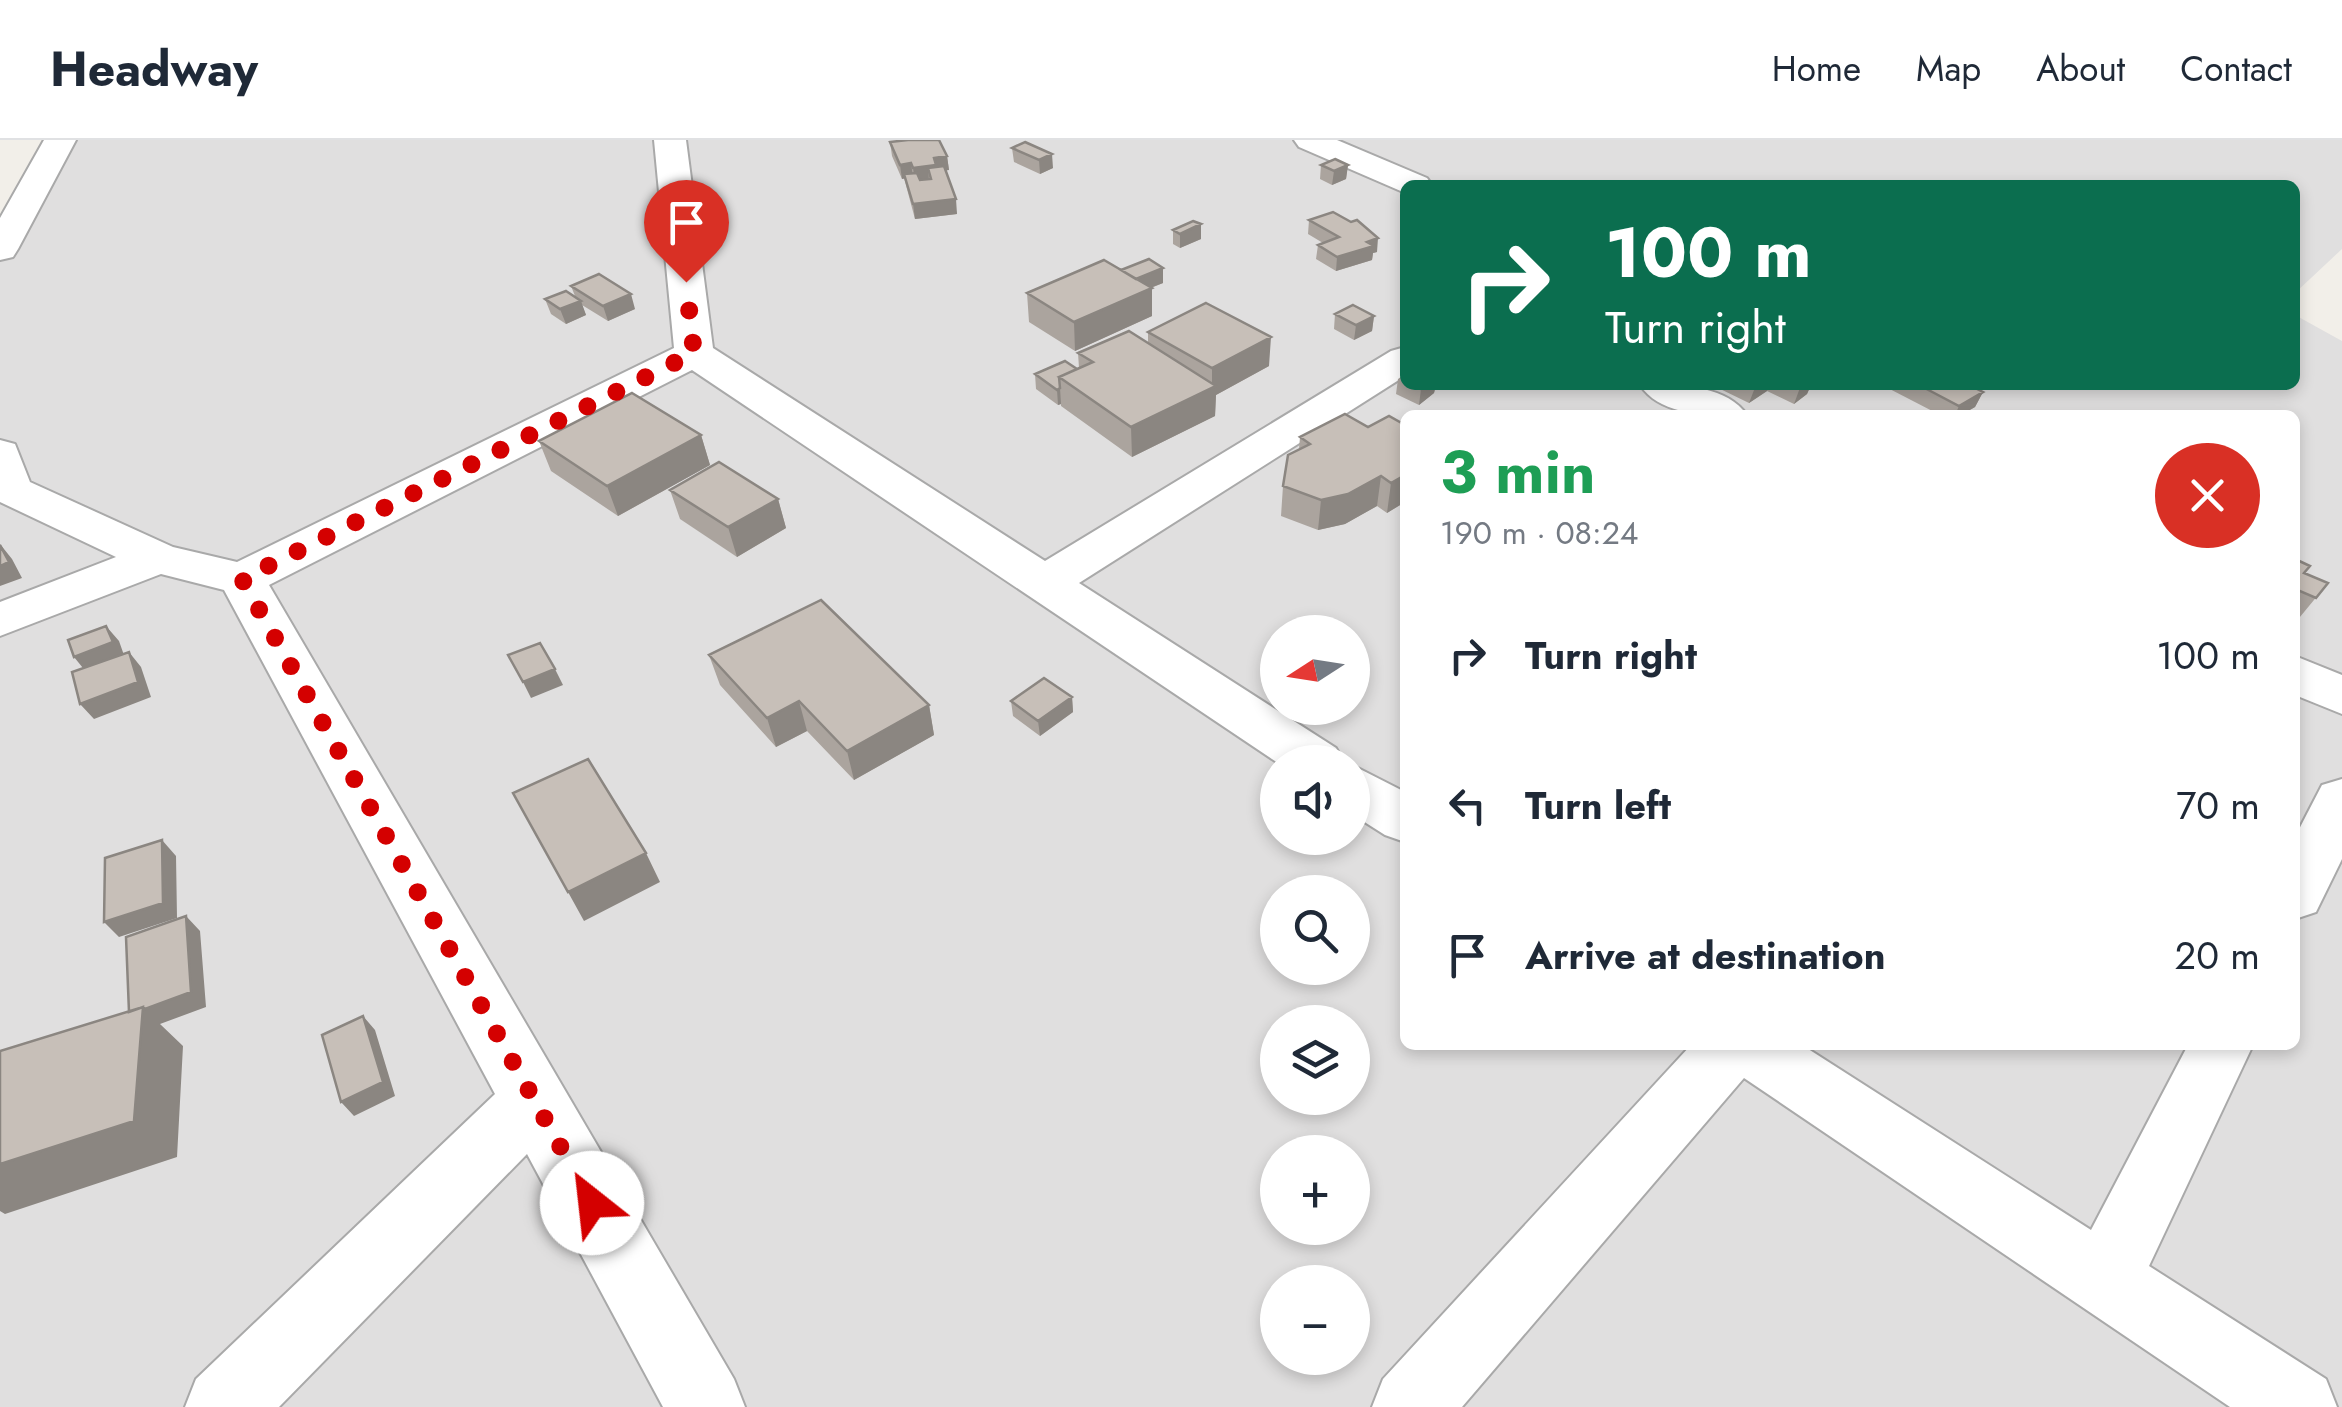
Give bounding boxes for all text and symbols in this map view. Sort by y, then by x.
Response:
text: Headway [50,35,258,104]
text: Home [1772,44,1861,94]
text: Map [1916,44,1981,94]
text: About [2036,44,2125,94]
text: Contact [2180,44,2292,94]
pin [644,180,729,283]
icon: arrive [659,195,714,250]
text: 100 m [1605,202,1812,303]
icon: right [1440,220,1570,350]
text: Turn right [1605,295,1786,360]
text: 3 min [1440,429,1596,516]
button: close [2155,443,2260,548]
text: 190 m · 08:24 [1440,510,1639,556]
north arrow [1260,615,1370,725]
map controls [1260,615,1370,1375]
icon: right [1440,628,1495,683]
text: Turn right [1525,628,1697,683]
text: 100 m [2156,628,2260,683]
button: sound [1260,745,1370,855]
icon: left [1440,778,1495,833]
text: Turn left [1525,778,1671,833]
text: 70 m [2176,778,2260,833]
button: search [1260,875,1370,985]
icon: arrive [1440,928,1495,983]
text: Arrive at destination [1525,928,1886,983]
text: 20 m [2175,928,2260,983]
button: layers [1260,1005,1370,1115]
button: + [1260,1135,1370,1245]
position arrow [540,1151,644,1255]
button: − [1260,1265,1370,1375]

